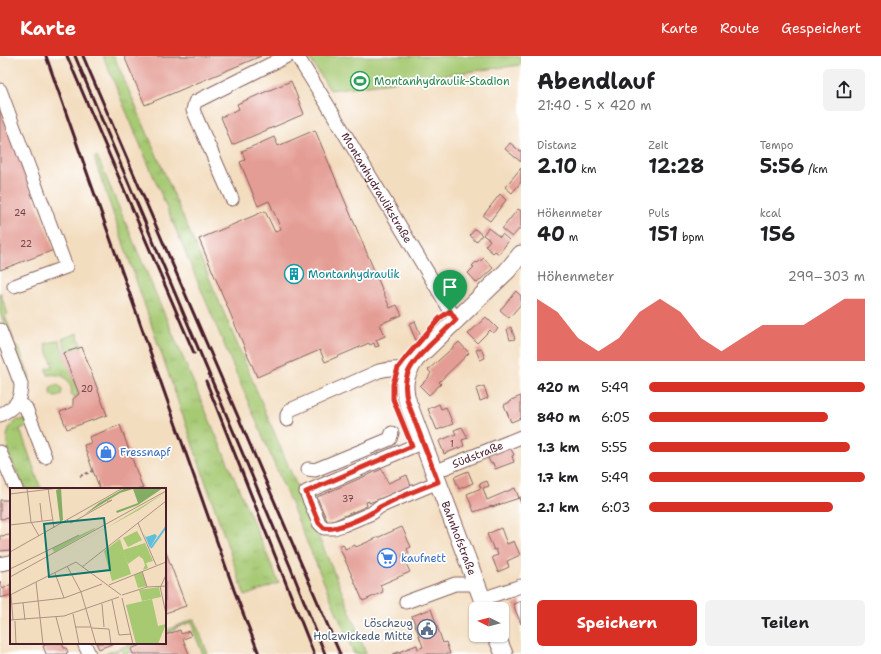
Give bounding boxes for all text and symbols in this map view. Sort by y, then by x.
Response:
text: Karte [20,16,76,41]
text: Karte [661,19,698,37]
text: Route [720,19,759,37]
text: Gespeichert [781,19,861,37]
text: Abendlauf [537,67,655,96]
button: share [823,69,865,111]
sports icon: Montanhydraulik-Stadion [349,70,371,92]
place label: Montanhydraulik-Stadion [374,74,510,89]
text: 21:40 · 5 × 420 m [537,97,651,114]
street label: Montanhydraulikstraße [338,130,415,246]
text: Distanz [537,138,577,153]
text: Zeit [648,138,669,153]
text: Tempo [760,138,794,153]
text: 2.10 [537,153,577,179]
text: 12:28 [648,153,704,179]
text: 5:56 [760,153,804,179]
text: km [577,162,597,177]
text: /km [804,162,828,177]
text: Höhenmeter [537,206,602,221]
text: Puls [648,206,670,221]
text: kcal [760,206,781,221]
house number: 24 [14,207,26,219]
text: 40 [537,221,565,247]
text: 151 [648,221,678,247]
text: 156 [760,221,795,247]
text: m [565,230,578,245]
text: bpm [678,230,704,245]
house number: 22 [20,238,32,250]
building icon: Montanhydraulik [283,263,305,285]
place label: Montanhydraulik [308,267,400,282]
text: Höhenmeter [537,268,614,285]
text: 299–303 m [788,268,865,285]
pin [433,270,467,311]
icon: arrive [439,276,461,298]
text: 420 m [537,379,580,396]
text: 5:49 [601,379,629,396]
house number: 20 [81,383,93,395]
text: 840 m [537,409,580,426]
text: 6:05 [601,409,630,426]
house number: 1 [450,438,454,450]
street label: Südstraße [450,438,506,472]
text: 1.3 km [537,439,580,456]
text: 5:55 [601,439,627,456]
shop icon: Fressnapf [95,441,117,463]
place label: Fressnapf [120,445,172,460]
text: 1.7 km [537,469,578,486]
text: 5:49 [601,469,629,486]
inset map [10,488,166,644]
house number: 37 [342,493,354,505]
street label: Bahnhofstraße [438,499,480,577]
text: 2.1 km [537,499,579,516]
text: 6:03 [601,499,630,516]
supermarket icon: kaufnett [376,547,398,569]
place label: kaufnett [401,551,446,566]
button: Speichern [537,600,697,646]
button: Teilen [705,600,865,646]
north arrow [469,602,509,642]
map controls [469,602,509,642]
place label: Löschzug Holzwickede Mitte [313,616,413,644]
public building icon: Löschzug Holzwickede Mitte [416,618,438,640]

